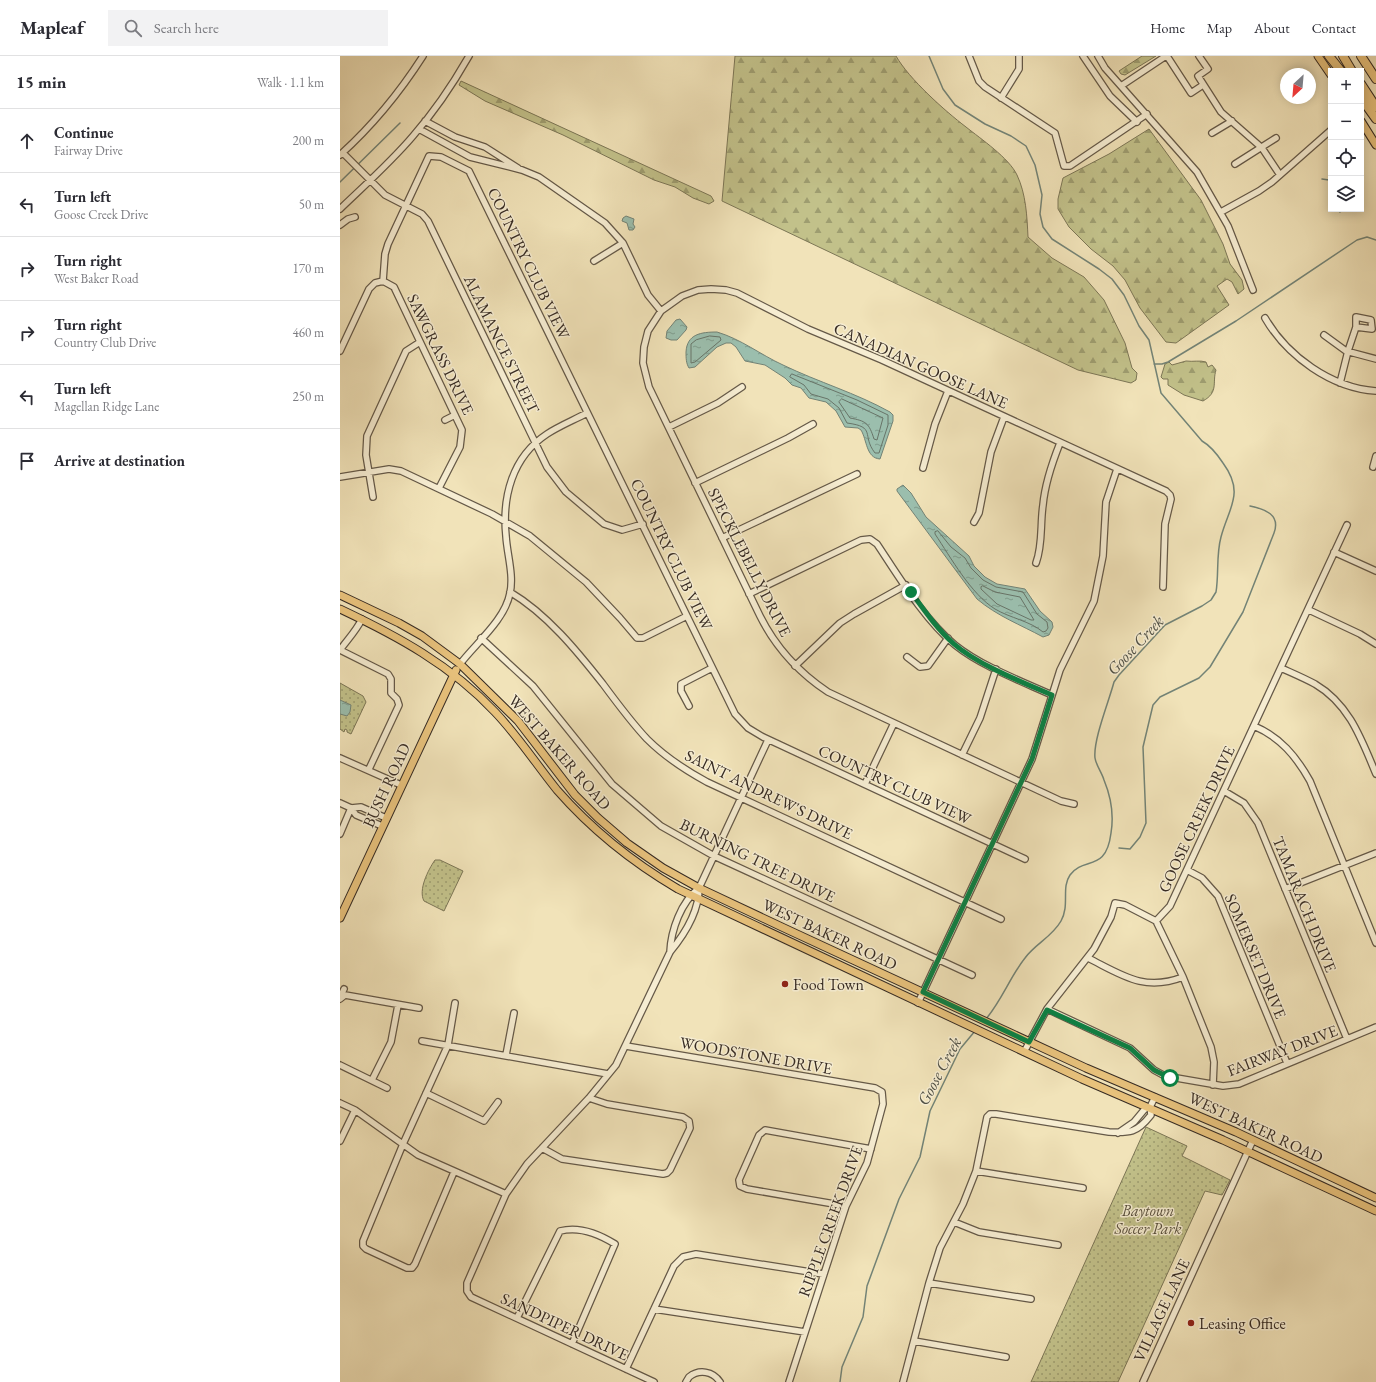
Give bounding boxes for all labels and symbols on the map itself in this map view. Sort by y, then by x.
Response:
north arrow [1280,68,1316,104]
street label: COUNTRY CLUB VIEW [483,184,575,343]
street label: ALAMANCE STREET [458,271,544,417]
street label: SAWGRASS DRIVE [402,290,479,418]
street label: CANADIAN GOOSE LANE [830,318,1011,413]
street label: COUNTRY CLUB VIEW [626,475,718,634]
street label: SPECKLEBELLY DRIVE [703,484,796,640]
route end [902,583,920,601]
water label: Goose Creek [1102,610,1169,680]
street label: WEST BAKER ROAD [504,690,616,814]
street label: BUSH ROAD [358,740,415,831]
street label: COUNTRY CLUB VIEW [815,740,975,829]
street label: GOOSE CREEK DRIVE [1153,743,1240,896]
street label: SAINT ANDREW'S DRIVE [682,745,856,844]
street label: BURNING TREE DRIVE [677,814,839,907]
street label: TAMARACH DRIVE [1268,833,1341,975]
street label: SOMERSET DRIVE [1220,891,1291,1022]
street label: WEST BAKER ROAD [759,894,901,975]
place label: Food Town [793,974,865,995]
marker: Food Town [780,979,790,989]
street label: FAIRWAY DRIVE [1224,1020,1340,1081]
street label: WOODSTONE DRIVE [678,1032,834,1079]
water label: Goose Creek [912,1033,966,1109]
route start [1161,1069,1179,1087]
street label: WEST BAKER ROAD [1185,1087,1327,1168]
street label: RIPPLE CREEK DRIVE [793,1143,868,1300]
park label: Baytown Soccer Park [1113,1200,1182,1239]
street label: VILLAGE LANE [1128,1255,1195,1365]
street label: SANDPIPER DRIVE [498,1288,632,1365]
place label: Leasing Office [1199,1313,1286,1334]
marker: Leasing Office [1186,1318,1196,1328]

